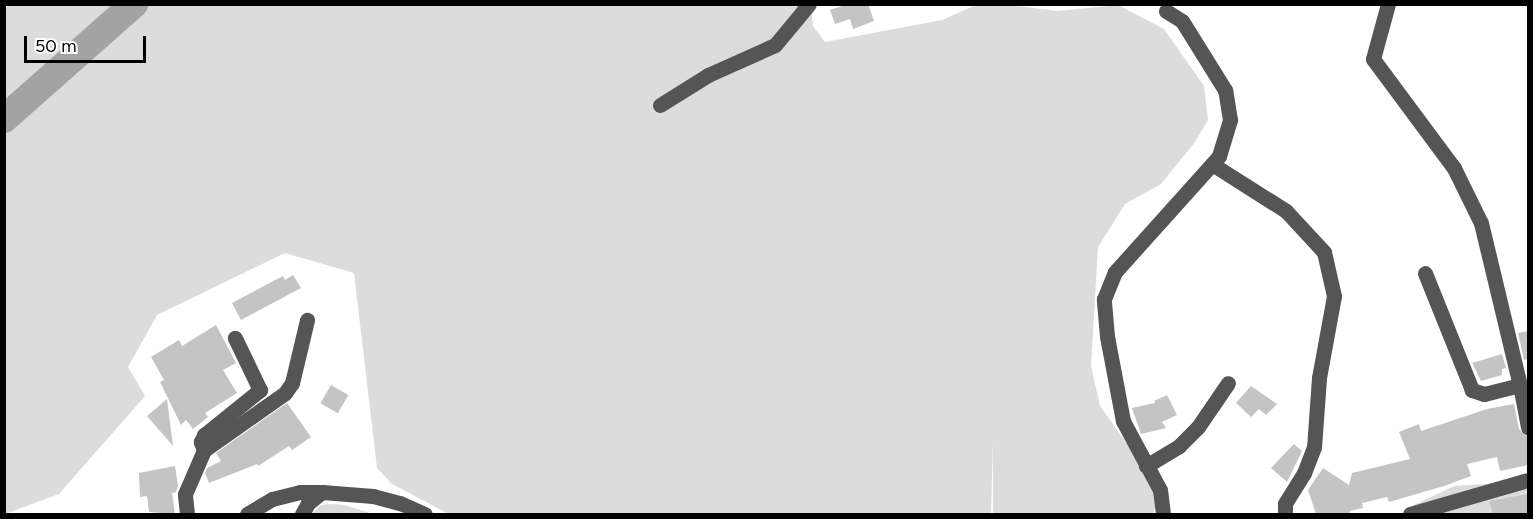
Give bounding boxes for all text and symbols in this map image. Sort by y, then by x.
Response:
scale bar [27,24,148,62]
text: 50 m [35,35,77,57]

